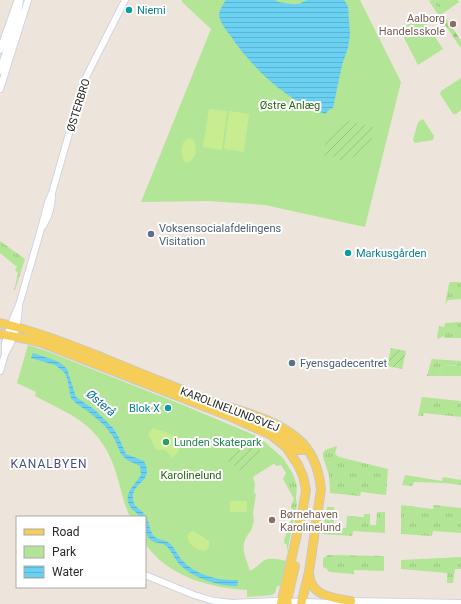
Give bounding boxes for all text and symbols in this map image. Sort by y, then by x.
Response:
place label: Niemi [137,4,166,17]
marker: Niemi [124,5,134,15]
place label: Aalborg Handelsskole [379,12,445,38]
marker: Aalborg Handelsskole [448,19,458,29]
street label: ØSTERBRO [64,77,93,133]
park label: Østre Anlæg [260,99,320,112]
place label: Voksensocialafdelingens Visitation [159,222,281,248]
marker: Voksensocialafdelingens Visitation [146,229,156,239]
place label: Markusgården [356,247,427,260]
marker: Markusgården [343,248,353,258]
place label: Fyensgadecentret [300,357,388,370]
marker: Fyensgadecentret [287,358,297,368]
street label: KAROLINELUNDSVEJ [178,385,281,434]
water label: Østerå [83,387,119,419]
place label: Blok X [129,402,160,415]
marker: Blok X [163,403,173,413]
place label: Lunden Skatepark [174,436,262,449]
marker: Lunden Skatepark [161,437,171,447]
district label: KANALBYEN [10,457,88,471]
park label: Karolinelund [160,469,222,482]
place label: Børnehaven Karolinelund [280,508,341,534]
marker: Børnehaven Karolinelund [267,515,277,525]
legend [16,516,146,588]
text: Road [52,525,80,539]
text: Park [52,545,77,559]
text: Water [52,565,83,579]

